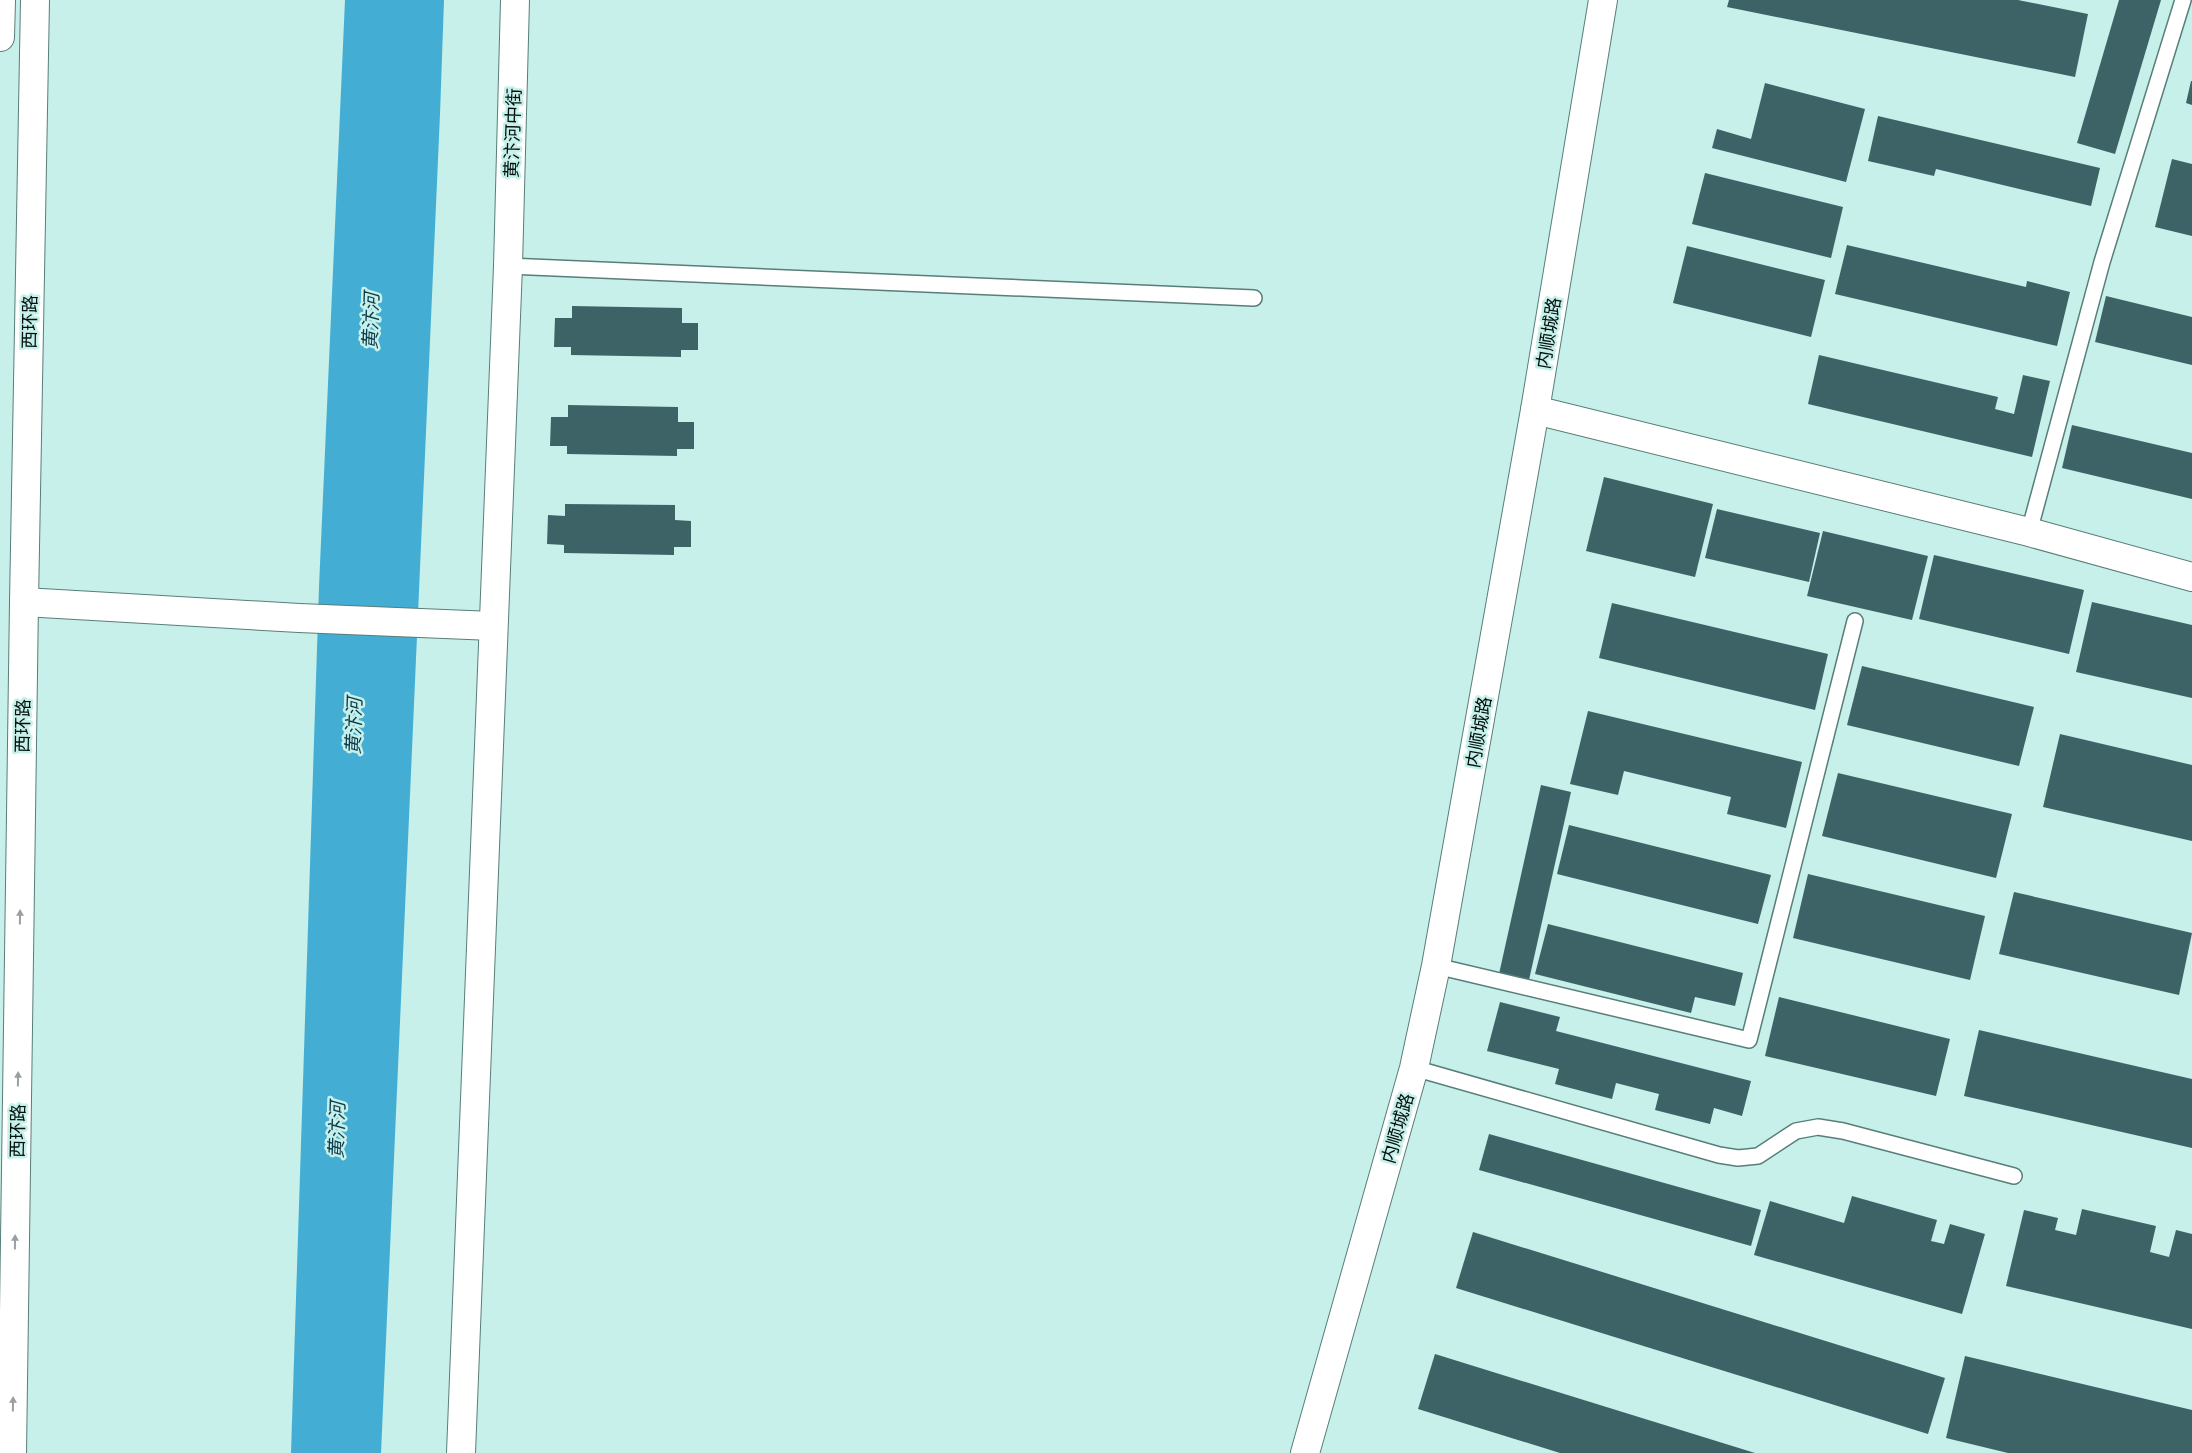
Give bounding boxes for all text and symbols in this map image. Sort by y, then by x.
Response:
street label: 黄汴河中街 [499,88,525,178]
water label: 黄汴河 [358,288,383,350]
street label: 西环路 [18,295,40,349]
street label: 内顺城路 [1532,296,1564,370]
water label: 黄汴河 [341,693,366,755]
street label: 内顺城路 [1461,695,1495,769]
street label: 西环路 [11,699,33,753]
one-way arrow [16,909,24,925]
one-way arrow [14,1071,22,1087]
street label: 内顺城路 [1377,1090,1417,1166]
water label: 黄汴河 [324,1097,349,1159]
street label: 西环路 [6,1104,28,1158]
one-way arrow [11,1234,19,1250]
one-way arrow [9,1396,17,1412]

